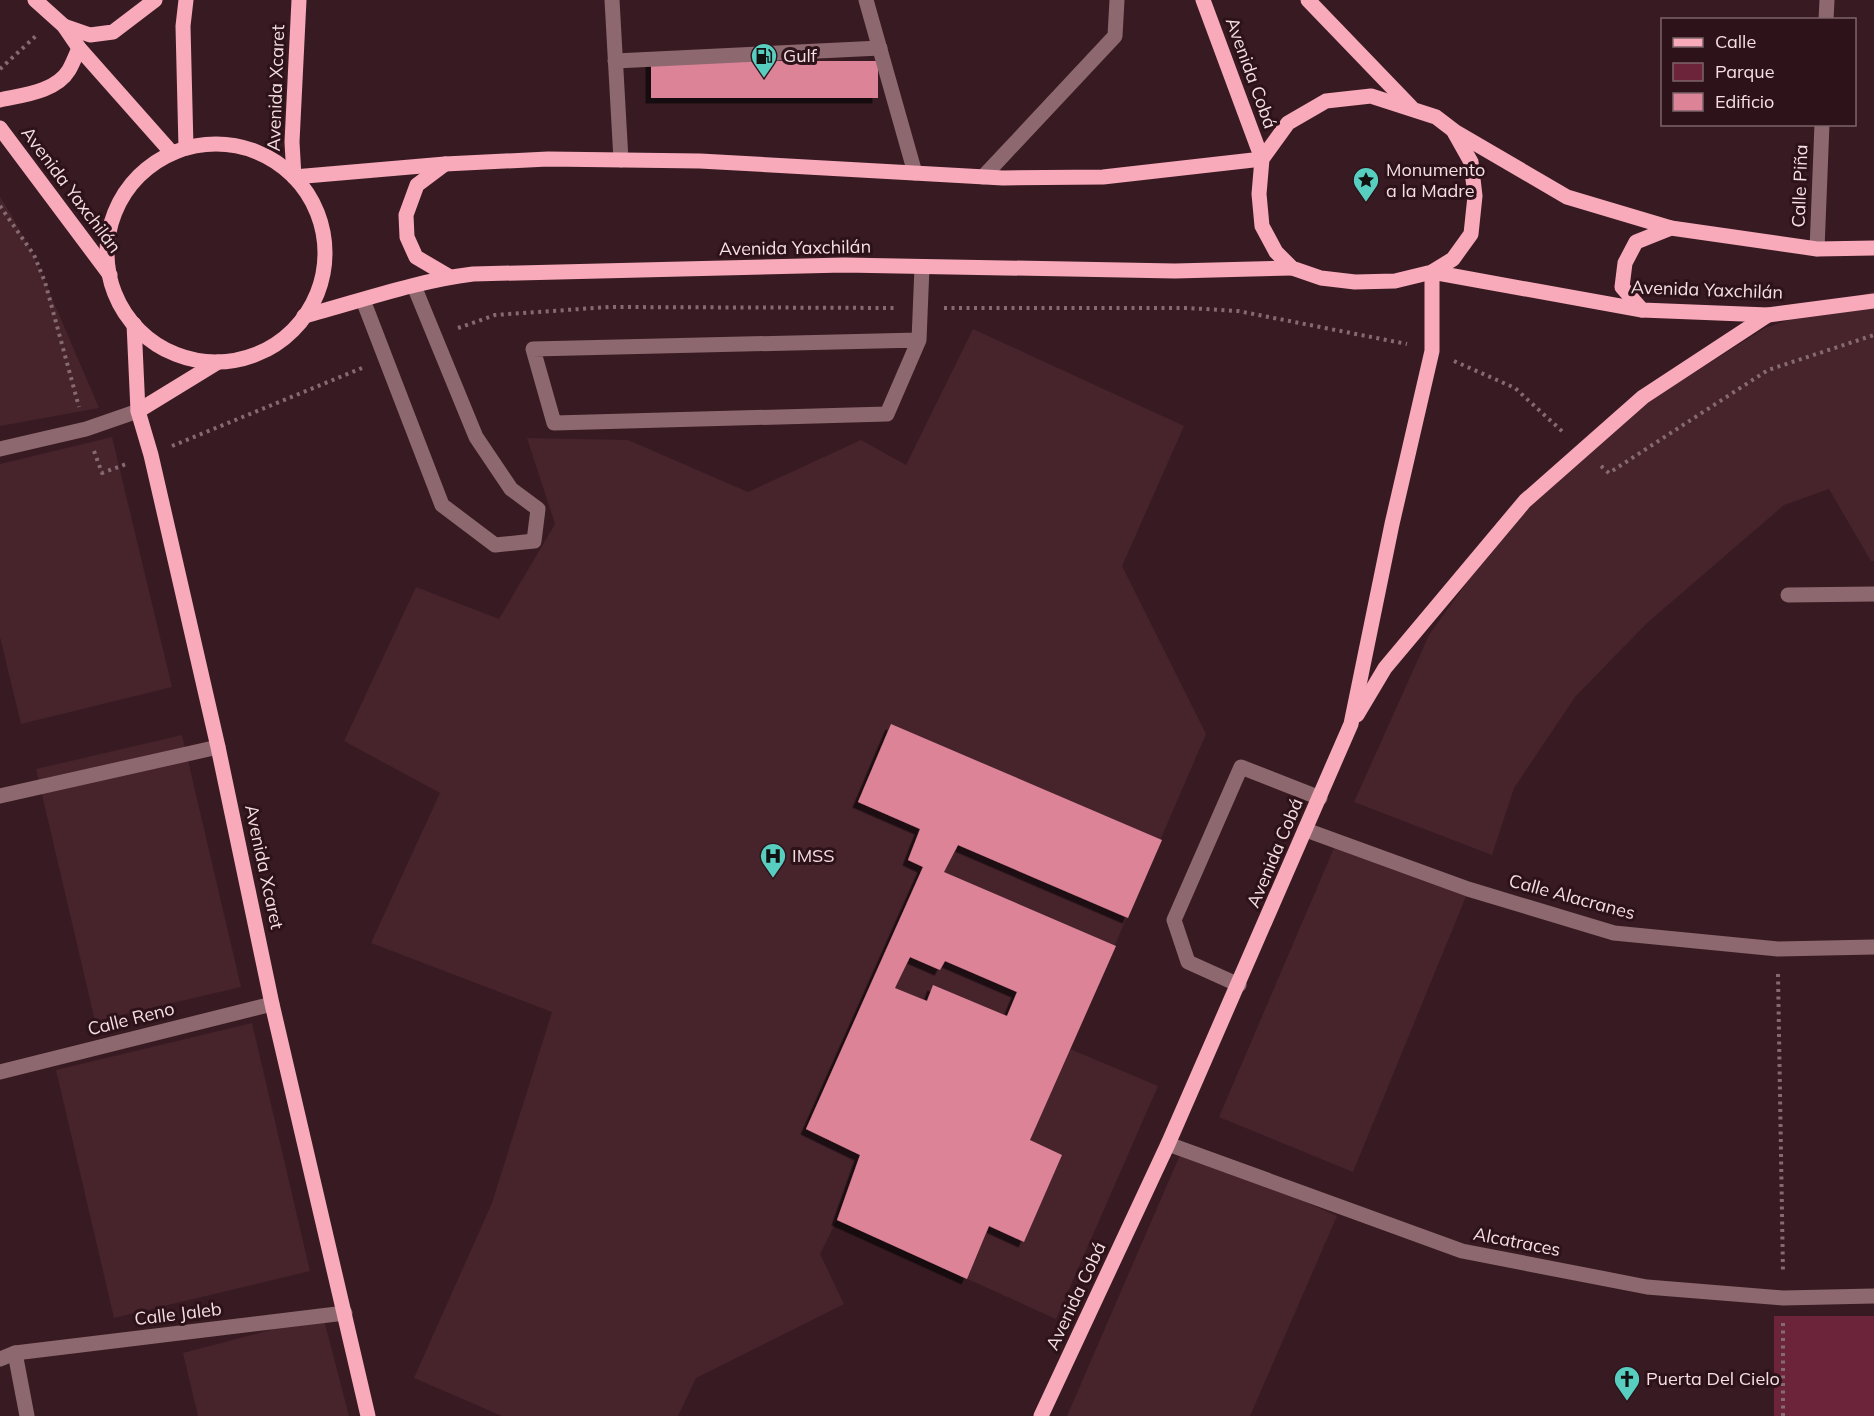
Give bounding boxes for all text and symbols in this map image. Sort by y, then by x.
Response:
street label: Avenida Cobá [1221,14,1282,132]
legend [1661,18,1856,126]
street label: Avenida Xcaret [262,24,289,152]
text: Calle [1715,30,1756,53]
fuel station icon: Gulf [749,41,779,79]
place label: Gulf [783,44,818,67]
text: Parque [1715,60,1774,83]
text: Edificio [1715,90,1774,113]
street label: Avenida Yaxchilán [16,122,126,257]
street label: Calle Piña [1787,144,1812,228]
place label: Monumento a la Madre [1386,158,1485,202]
place icon: Monumento a la Madre [1351,165,1381,203]
street label: Avenida Yaxchilán [719,235,871,260]
street label: Avenida Yaxchilán [1631,275,1784,304]
street label: Avenida Cobá [1241,795,1308,911]
street label: Avenida Xcaret [240,802,289,931]
hospital icon: IMSS [758,841,788,879]
place label: IMSS [792,844,835,867]
street label: Calle Alacranes [1507,869,1638,924]
street label: Calle Reno [85,997,177,1040]
street label: Alcatraces [1472,1222,1563,1261]
street label: Avenida Cobá [1040,1238,1111,1354]
street label: Calle Jaleb [133,1297,223,1330]
church icon: Puerta Del Cielo [1612,1364,1642,1402]
place label: Puerta Del Cielo [1646,1367,1780,1390]

